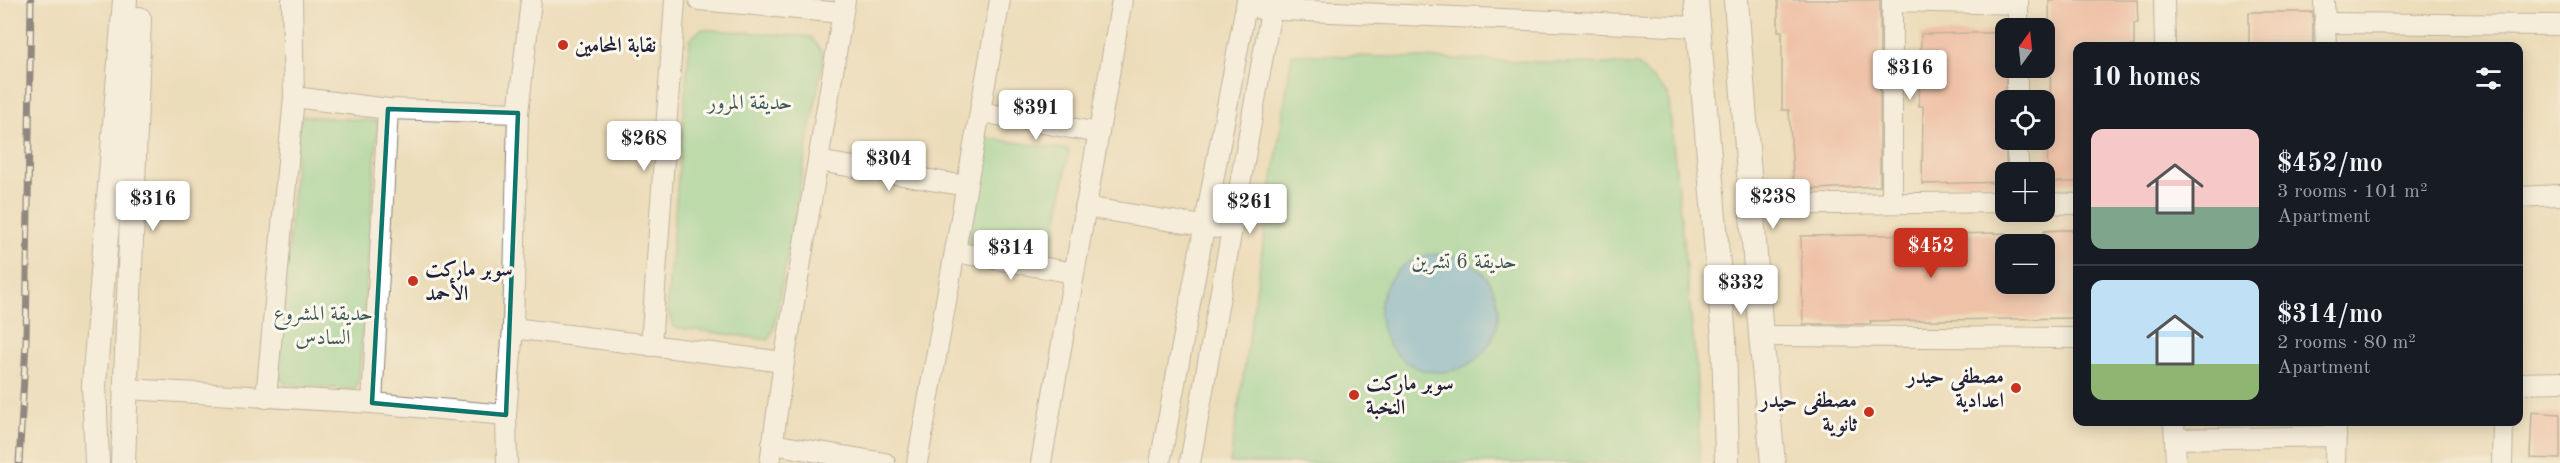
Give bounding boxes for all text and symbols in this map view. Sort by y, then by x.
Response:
north arrow [1995,18,2055,78]
map controls [1995,18,2055,294]
place label: نقابة المحامين [575,35,656,58]
marker: نقابة المحامين [556,38,570,52]
pin: $316 [1874,50,1946,101]
text: $316 [1887,59,1933,79]
icon: filters [2472,62,2505,95]
text: 10 homes [2091,65,2200,91]
pin: $391 [1000,90,1072,141]
button: locate [1995,90,2055,150]
park label: حديقة المرور [706,93,792,115]
text: $391 [1013,99,1059,119]
pin: $268 [608,121,680,172]
text: $268 [621,130,667,150]
pin: $304 [853,141,925,192]
text: $304 [866,150,912,170]
text: $452/mo [2277,151,2383,177]
icon: home [2139,153,2211,225]
button: + [1995,162,2055,222]
pin: $238 [1737,179,1809,230]
pin: $316 [117,181,189,232]
text: 3 rooms · 101 m² [2277,182,2427,202]
pin: $261 [1214,184,1286,235]
text: $238 [1750,188,1796,208]
text: $316 [130,190,176,210]
text: $261 [1227,193,1273,213]
text: Apartment [2277,207,2371,227]
pin: $452 [1895,228,1967,279]
pin: $314 [975,230,1047,281]
button: − [1995,234,2055,294]
text: $452 [1908,237,1954,257]
text: $314 [988,239,1034,259]
park label: حديقة 6 تشرين [1411,252,1517,275]
place label: سوبر ماركت الأحمد [425,259,513,305]
pin: $332 [1705,265,1777,316]
marker: سوبر ماركت الأحمد [406,274,420,288]
text: $332 [1718,274,1764,294]
text: $314/mo [2277,302,2383,328]
park label: حديقة المشروع السادس [273,304,373,349]
icon: home [2139,304,2211,376]
text: 2 rooms · 80 m² [2277,333,2416,353]
text: Apartment [2277,358,2371,378]
place label: مصطفى حيدر اعدادية [1905,367,2004,413]
place label: سوبر ماركت النخبة [1366,373,1454,420]
marker: مصطفى حيدر اعدادية [2009,381,2023,395]
marker: سوبر ماركت النخبة [1347,388,1361,402]
place label: مصطفى حيدر ثانوية [1758,391,1858,437]
marker: مصطفى حيدر ثانوية [1862,405,1876,419]

